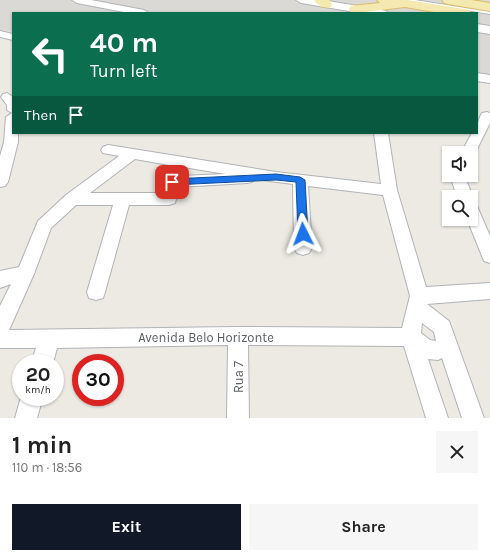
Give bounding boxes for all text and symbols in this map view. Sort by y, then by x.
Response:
text: 40 m [90,26,158,59]
icon: left [24,28,76,80]
text: Turn left [90,60,158,82]
icon: arrive [65,104,87,126]
text: Then [24,106,57,124]
map controls [442,146,478,226]
button: sound [442,146,478,182]
pin [155,165,189,199]
icon: arrive [161,171,183,193]
button: search [442,190,478,226]
position arrow [282,213,324,255]
street label: Avenida Belo Horizonte [138,330,274,345]
speed limit sign: 30 [72,354,124,406]
street label: Rua 7 [231,361,246,393]
text: 20 [26,363,50,386]
text: km/h [25,384,51,396]
text: 1 min [12,431,72,459]
button: close [436,431,478,473]
text: 110 m · 18:56 [12,460,82,475]
button: Exit [12,504,241,550]
button: Share [249,504,478,550]

